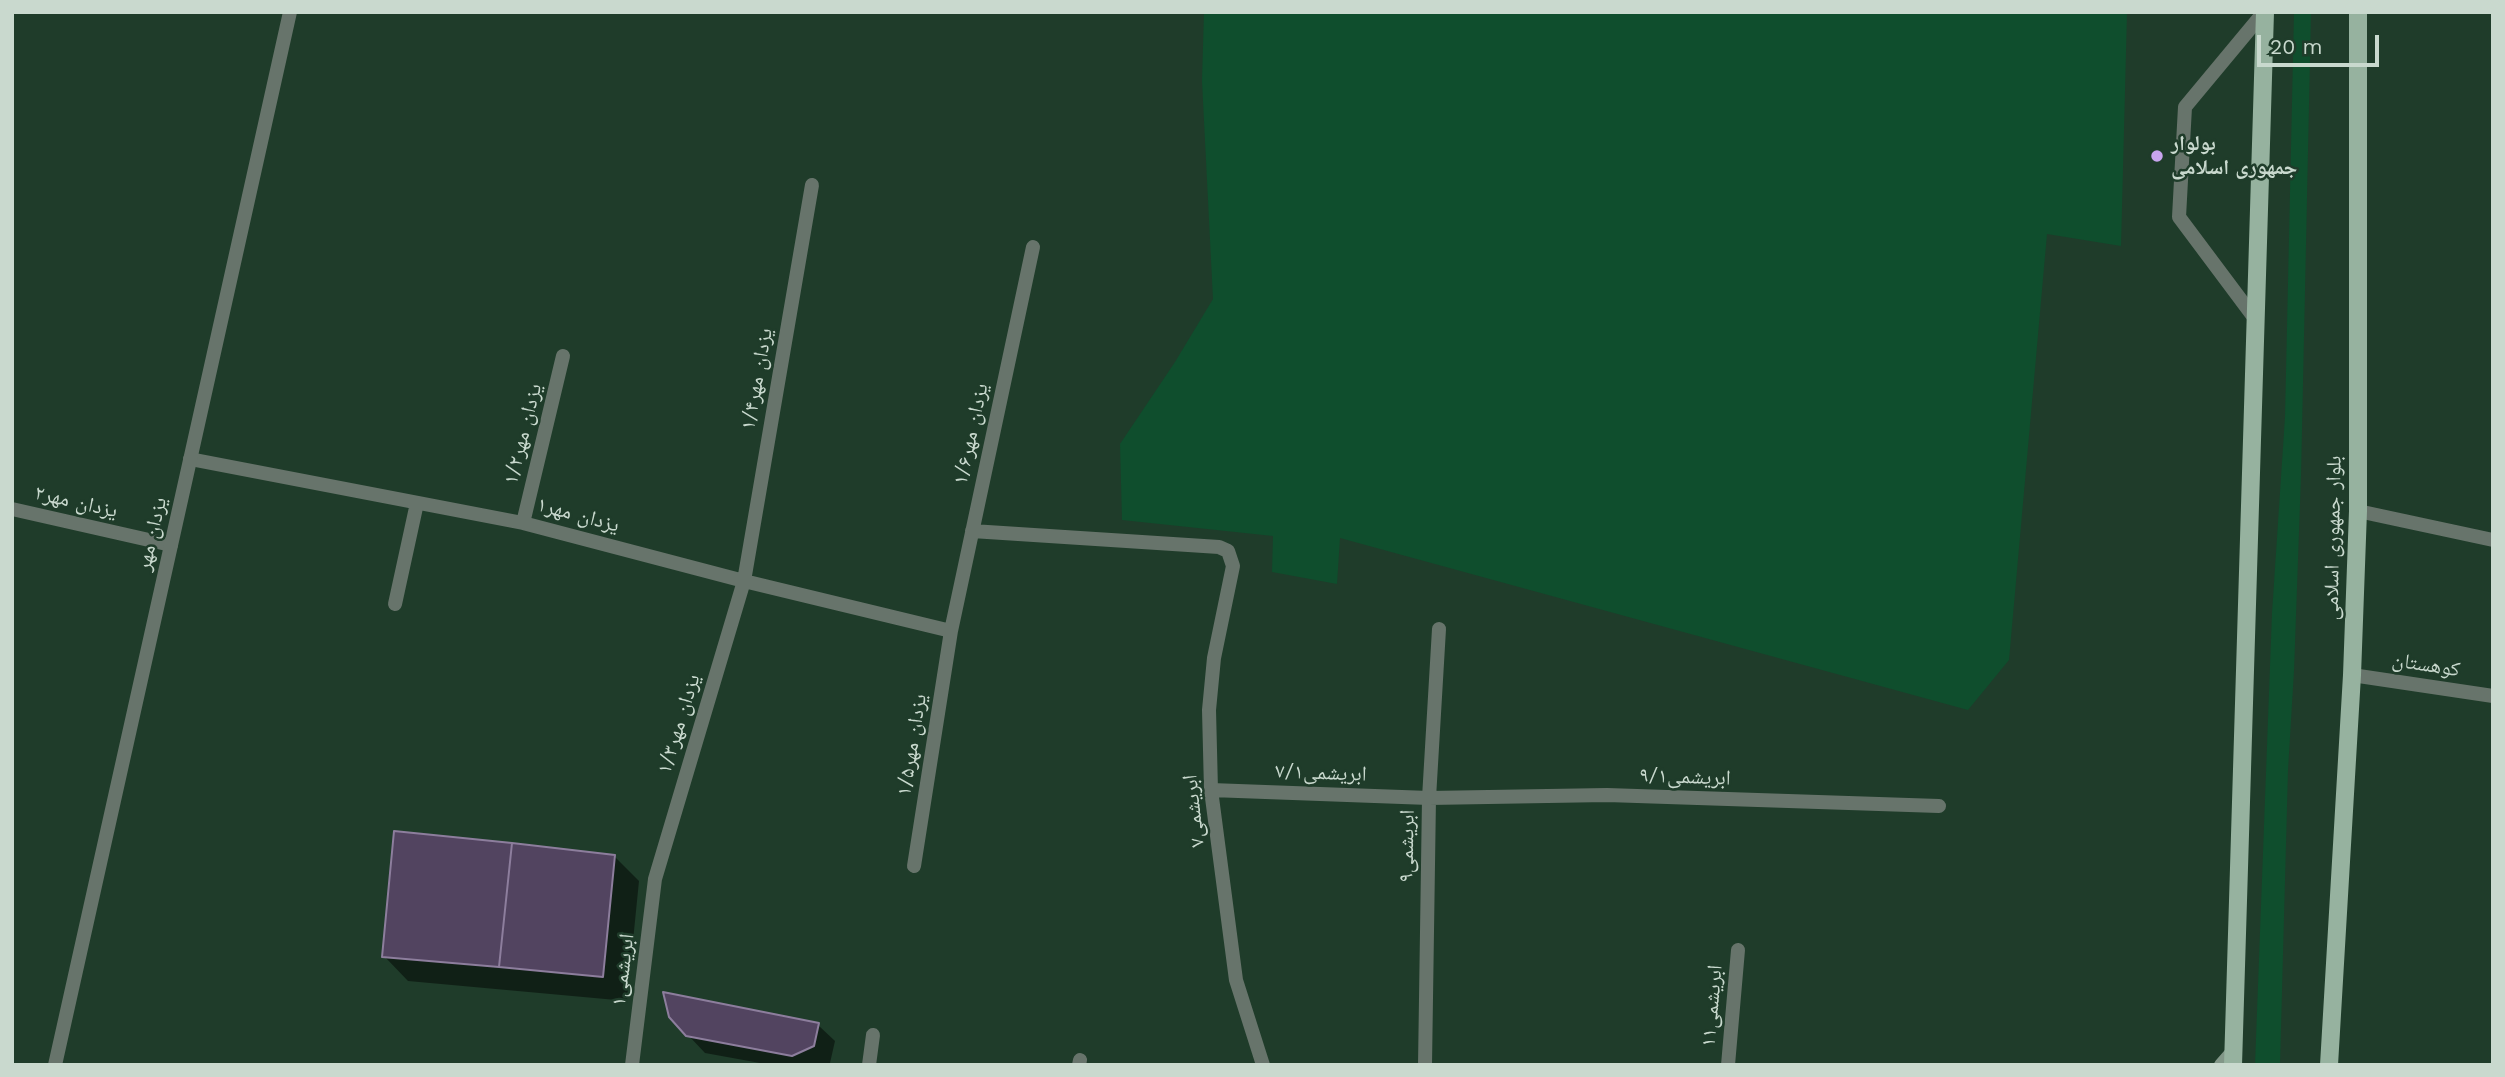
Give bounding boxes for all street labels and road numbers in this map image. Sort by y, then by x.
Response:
street label: ۱/۴یزدان مهر [736,326,778,432]
street label: ۱/۲یزدان مهر [498,381,548,487]
street label: ۱/۶یزدان مهر [948,381,994,487]
street label: بلوار جمهوری اسلامی [2319,455,2347,621]
street label: یزدان مهر۲ [32,480,120,524]
street label: یزدان مهر۱ [534,492,622,538]
street label: یزدان مهر [131,495,173,573]
street label: کوهستان [2390,647,2462,683]
street label: ۱/۳یزدان مهر [652,671,706,777]
street label: ۱/۵یزدان مهر [892,692,932,798]
street label: ابریشمی۷/۱ [1275,759,1367,787]
street label: ۹/۱ابریشمی [1639,763,1731,791]
street label: ابریشمی۷ [1178,773,1210,849]
street label: ابریشمی۹ [1394,809,1420,883]
street label: ابریشمی۱ [606,932,640,1008]
street label: ابریشمی۱۱ [1696,964,1728,1048]

